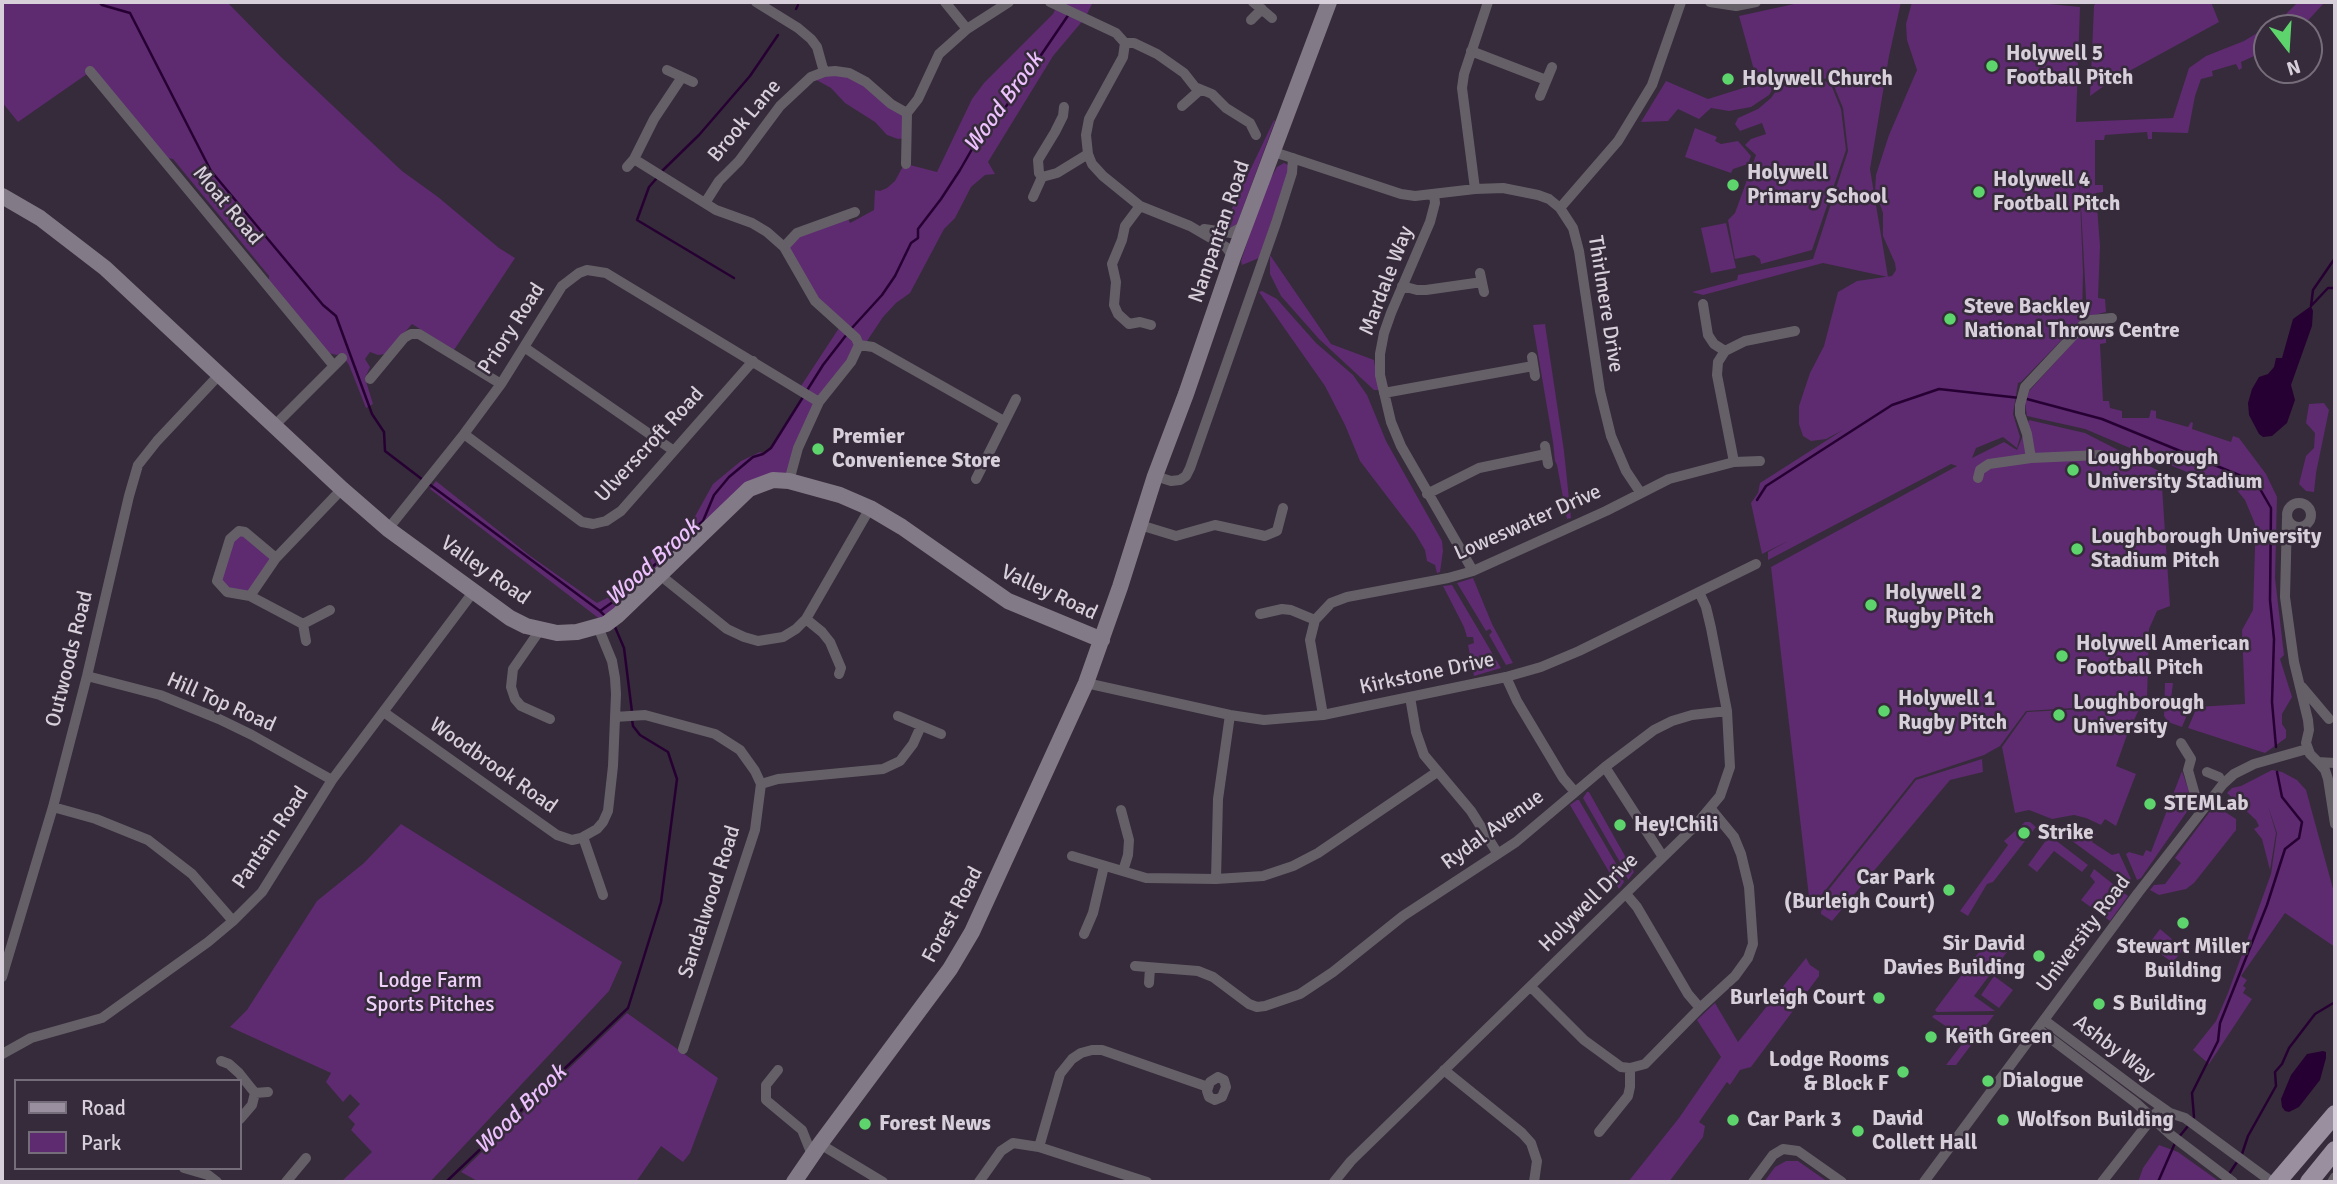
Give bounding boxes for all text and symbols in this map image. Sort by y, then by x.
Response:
north arrow [2253,14,2323,84]
place label: Holywell 5 Football Pitch [2006,41,2133,91]
water label: Wood Brook [958,48,1050,158]
text: N [2284,54,2303,81]
marker: Holywell 5 Football Pitch [1984,58,2000,74]
place label: Holywell Church [1742,66,1893,92]
marker: Holywell Church [1720,71,1736,87]
street label: Brook Lane [703,75,787,167]
street label: Nanpantan Road [1184,158,1256,306]
place label: Holywell Primary School [1747,160,1888,210]
street label: Moat Road [187,161,267,251]
place label: Holywell 4 Football Pitch [1993,167,2120,217]
marker: Holywell Primary School [1725,177,1741,193]
marker: Holywell 4 Football Pitch [1971,184,1987,200]
street label: Mardale Way [1355,223,1419,339]
street label: Thirlmere Drive [1582,234,1628,374]
street label: Priory Road [473,279,551,379]
place label: Steve Backley National Throws Centre [1964,294,2180,344]
marker: Steve Backley National Throws Centre [1942,311,1958,327]
street label: Ulverscroft Road [590,382,710,508]
place label: Premier Convenience Store [832,424,1001,474]
marker: Premier Convenience Store [810,441,826,457]
place label: Loughborough University Stadium [2087,445,2262,495]
marker: Loughborough University Stadium [2065,462,2081,478]
street label: Loweswater Drive [1451,479,1605,567]
water label: Wood Brook [600,514,706,612]
place label: Loughborough University Stadium Pitch [2091,524,2321,574]
street label: Valley Road [435,531,535,611]
marker: Loughborough University Stadium Pitch [2069,541,2085,557]
street label: Valley Road [997,560,1101,626]
place label: Holywell 2 Rugby Pitch [1885,580,1994,630]
street label: Outwoods Road [41,588,99,730]
marker: Holywell 2 Rugby Pitch [1863,597,1879,613]
place label: Holywell American Football Pitch [2076,631,2250,681]
street label: Kirkstone Drive [1357,647,1497,701]
marker: Holywell American Football Pitch [2054,648,2070,664]
street label: Hill Top Road [163,668,279,738]
place label: Holywell 1 Rugby Pitch [1898,686,2007,736]
place label: Loughborough University [2073,690,2204,740]
marker: Holywell 1 Rugby Pitch [1876,703,1892,719]
marker: Loughborough University [2051,707,2067,723]
street label: Woodbrook Road [424,713,562,819]
street label: Pantain Road [227,782,315,894]
street label: Rydal Avenue [1437,784,1549,876]
place label: STEMLab [2164,791,2248,817]
marker: STEMLab [2142,796,2158,812]
place label: Hey!Chili [1634,812,1719,838]
marker: Hey!Chili [1612,817,1628,833]
place label: Strike [2038,820,2094,846]
street label: Sandalwood Road [673,823,747,981]
marker: Strike [2016,825,2032,841]
street label: Holywell Drive [1534,848,1644,958]
street label: Forest Road [917,863,989,967]
place label: Car Park (Burleigh Court) [1784,865,1935,915]
street label: University Road [2032,870,2136,998]
marker: Car Park (Burleigh Court) [1941,882,1957,898]
marker: Stewart Miller Building [2175,915,2191,931]
place label: Sir David Davies Building [1883,931,2025,981]
place label: Stewart Miller Building [2116,934,2250,984]
marker: Sir David Davies Building [2031,948,2047,964]
park label: Lodge Farm Sports Pitches [366,968,494,1018]
place label: Burleigh Court [1730,985,1865,1011]
marker: Burleigh Court [1871,990,1887,1006]
place label: S Building [2113,991,2207,1017]
marker: S Building [2091,996,2107,1012]
street label: Ashby Way [2068,1010,2160,1088]
place label: Keith Green [1945,1024,2052,1050]
marker: Keith Green [1923,1029,1939,1045]
place label: Lodge Rooms & Block F [1769,1047,1889,1097]
water label: Wood Brook [469,1059,573,1161]
marker: Lodge Rooms & Block F [1895,1064,1911,1080]
place label: Dialogue [2002,1068,2084,1094]
marker: Dialogue [1980,1073,1996,1089]
legend [14,1079,242,1170]
text: Road [81,1095,126,1121]
place label: David Collett Hall [1872,1106,1977,1156]
place label: Car Park 3 [1747,1107,1841,1133]
place label: Wolfson Building [2017,1107,2174,1133]
place label: Forest News [879,1111,991,1137]
marker: Car Park 3 [1725,1112,1741,1128]
marker: Wolfson Building [1995,1112,2011,1128]
marker: Forest News [857,1116,873,1132]
marker: David Collett Hall [1850,1123,1866,1139]
text: Park [81,1130,121,1156]

